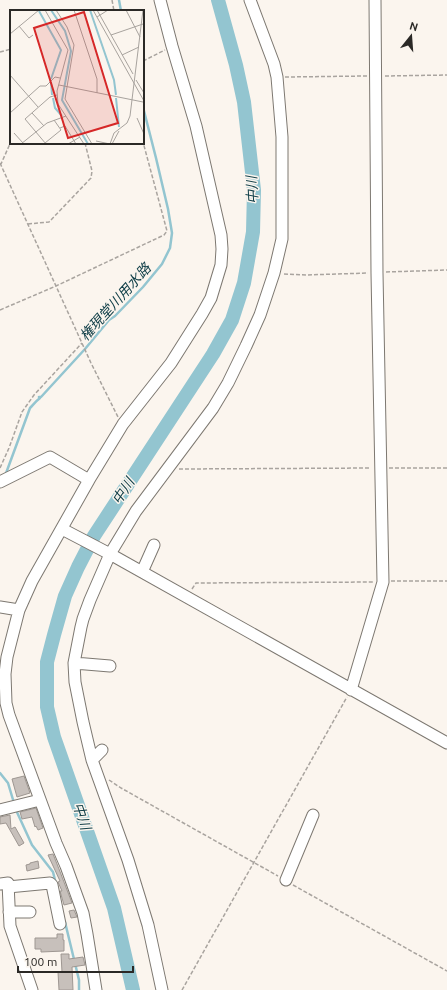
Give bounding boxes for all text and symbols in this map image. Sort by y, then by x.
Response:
inset map [10,10,144,144]
north arrow [391,16,431,56]
text: N [408,19,420,33]
water label: 中川 [243,174,261,204]
water label: 権現堂川用水路 [76,259,154,344]
water label: 中川 [109,473,138,507]
water label: 中川 [70,800,95,834]
scale bar [18,948,133,974]
text: 100 m [24,955,57,968]

